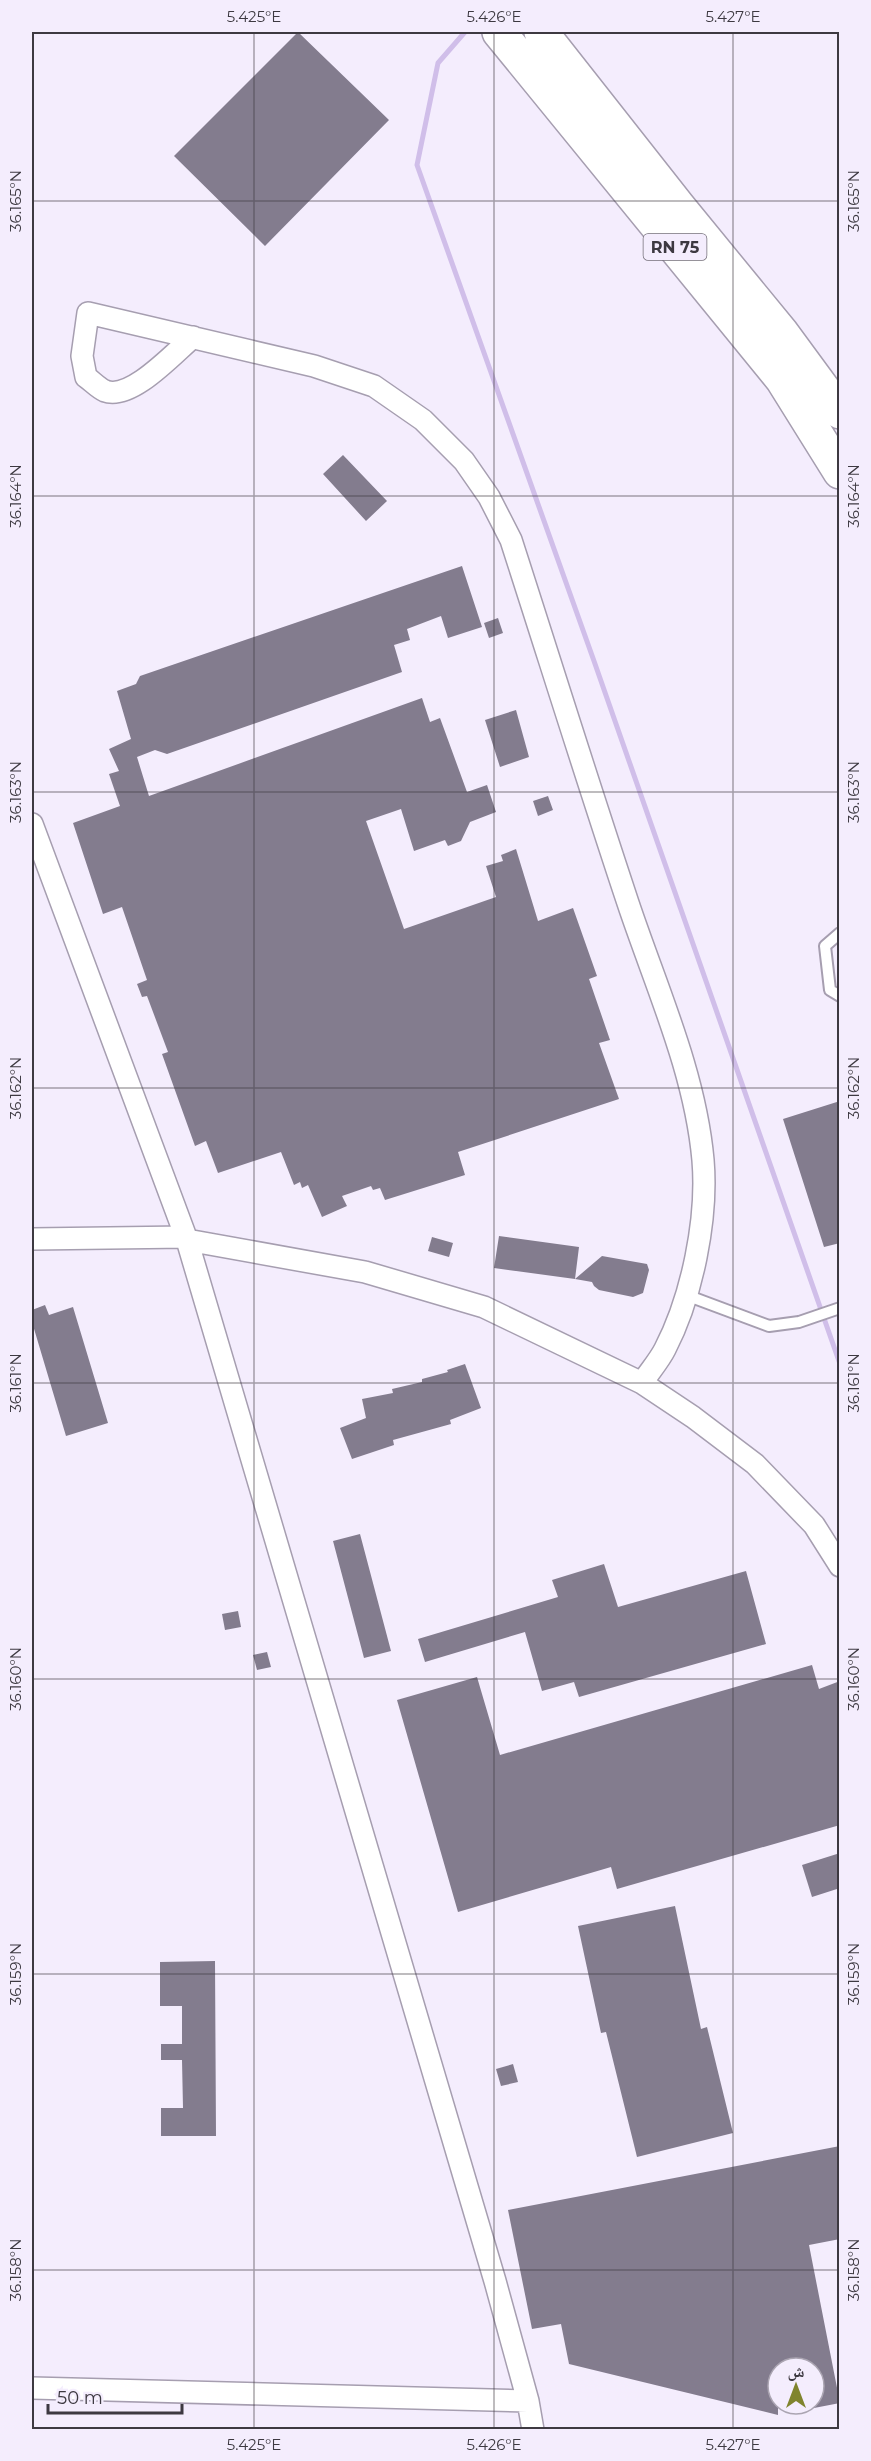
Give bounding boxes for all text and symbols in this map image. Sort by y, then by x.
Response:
text: 5.425°E [227,7,281,26]
text: 5.426°E [467,7,522,26]
text: 5.427°E [705,7,761,26]
text: 36.165°N [6,170,25,232]
text: 36.165°N [844,170,863,232]
road number: RN 75 [644,234,706,260]
text: 36.164°N [6,464,25,528]
text: 36.164°N [844,464,863,528]
text: 36.163°N [6,761,25,823]
text: 36.163°N [844,761,863,823]
text: 36.162°N [6,1057,25,1119]
text: 36.162°N [844,1057,863,1119]
text: 36.161°N [6,1353,25,1413]
text: 36.161°N [844,1353,863,1413]
text: 36.160°N [6,1647,25,1711]
text: 36.160°N [844,1647,863,1711]
text: 36.159°N [6,1943,25,2005]
text: 36.159°N [844,1943,863,2005]
text: 36.158°N [6,2239,25,2301]
text: 36.158°N [844,2239,863,2301]
north arrow [766,2356,826,2416]
text: ش [788,2362,805,2381]
scale bar [48,2377,182,2415]
text: 50 m [57,2387,103,2409]
text: 5.425°E [227,2435,281,2454]
text: 5.426°E [467,2435,522,2454]
text: 5.427°E [705,2435,761,2454]

